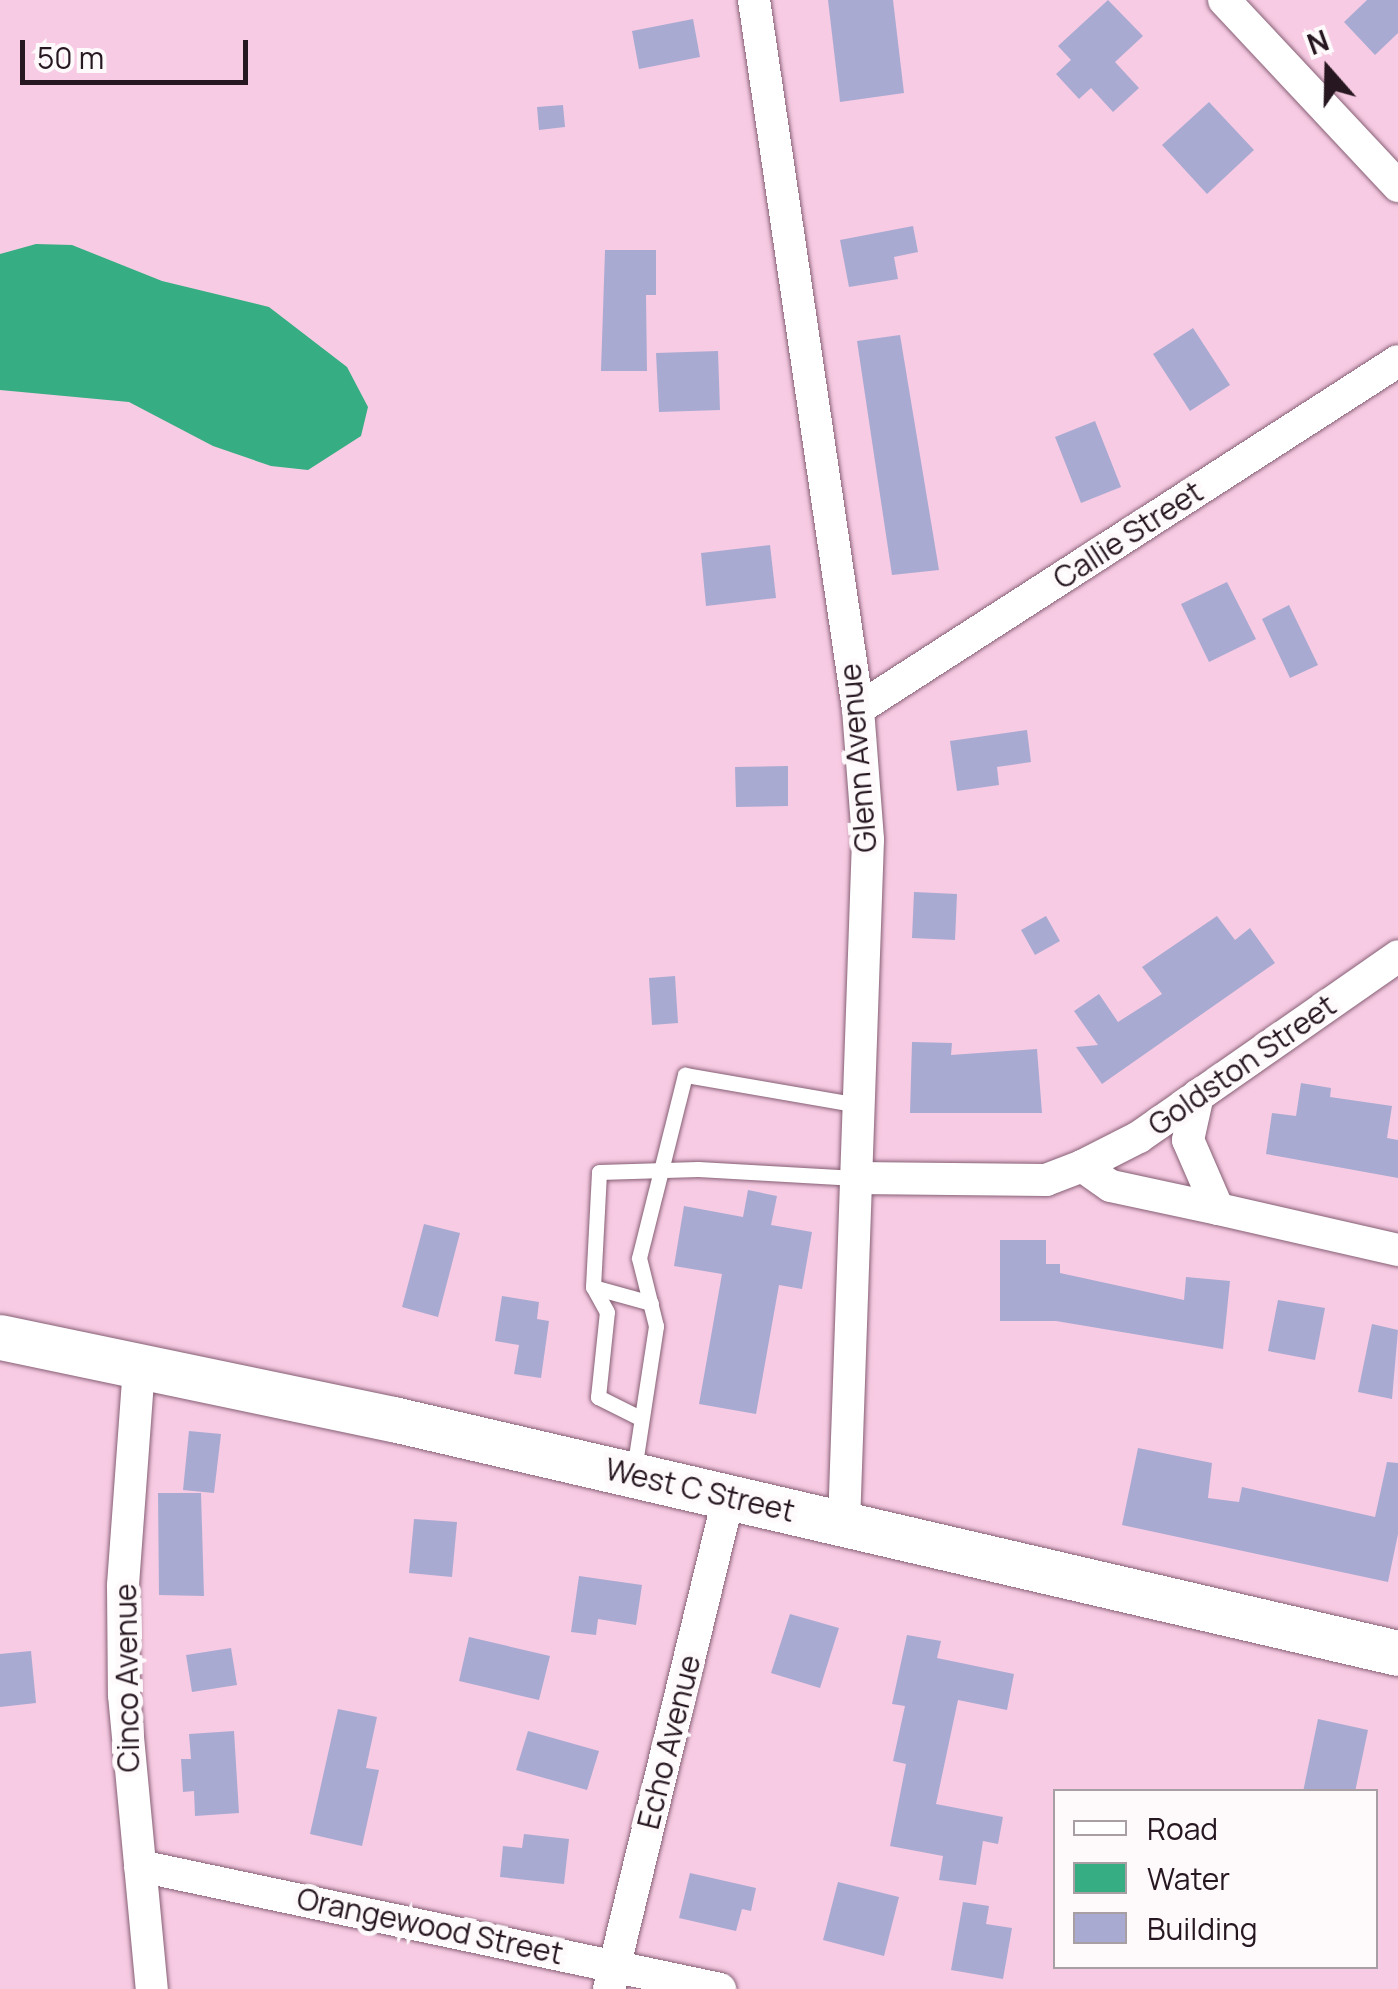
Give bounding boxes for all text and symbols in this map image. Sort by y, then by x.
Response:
scale bar [25,20,252,82]
north arrow [1278,20,1378,120]
text: N [1302,21,1334,63]
text: 50 m [37,37,104,78]
street label: Callie Street [1047,473,1209,597]
street label: Glenn Avenue [832,662,884,854]
street label: Goldston Street [1141,987,1343,1143]
street label: West C Street [602,1451,798,1529]
street label: Cinco Avenue [107,1583,147,1773]
street label: Echo Avenue [630,1651,708,1833]
legend [1053,1789,1378,1969]
text: Road [1147,1808,1218,1849]
text: Water [1147,1858,1230,1899]
street label: Orangewood Street [294,1880,566,1972]
text: Building [1147,1908,1258,1949]

